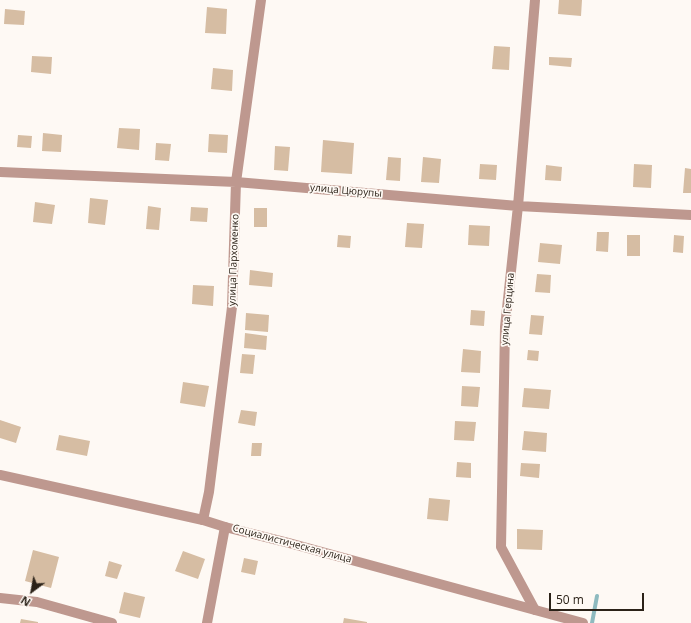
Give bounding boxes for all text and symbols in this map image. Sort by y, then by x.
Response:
street label: улица Цюрупы [310,182,382,200]
street label: улица Пархоменко [226,214,242,306]
street label: улица Герцина [499,272,517,346]
street label: Социалистическая улица [231,522,353,566]
north arrow [12,571,52,611]
scale bar [551,585,646,611]
text: 50 m [556,591,584,608]
text: N [18,593,33,610]

